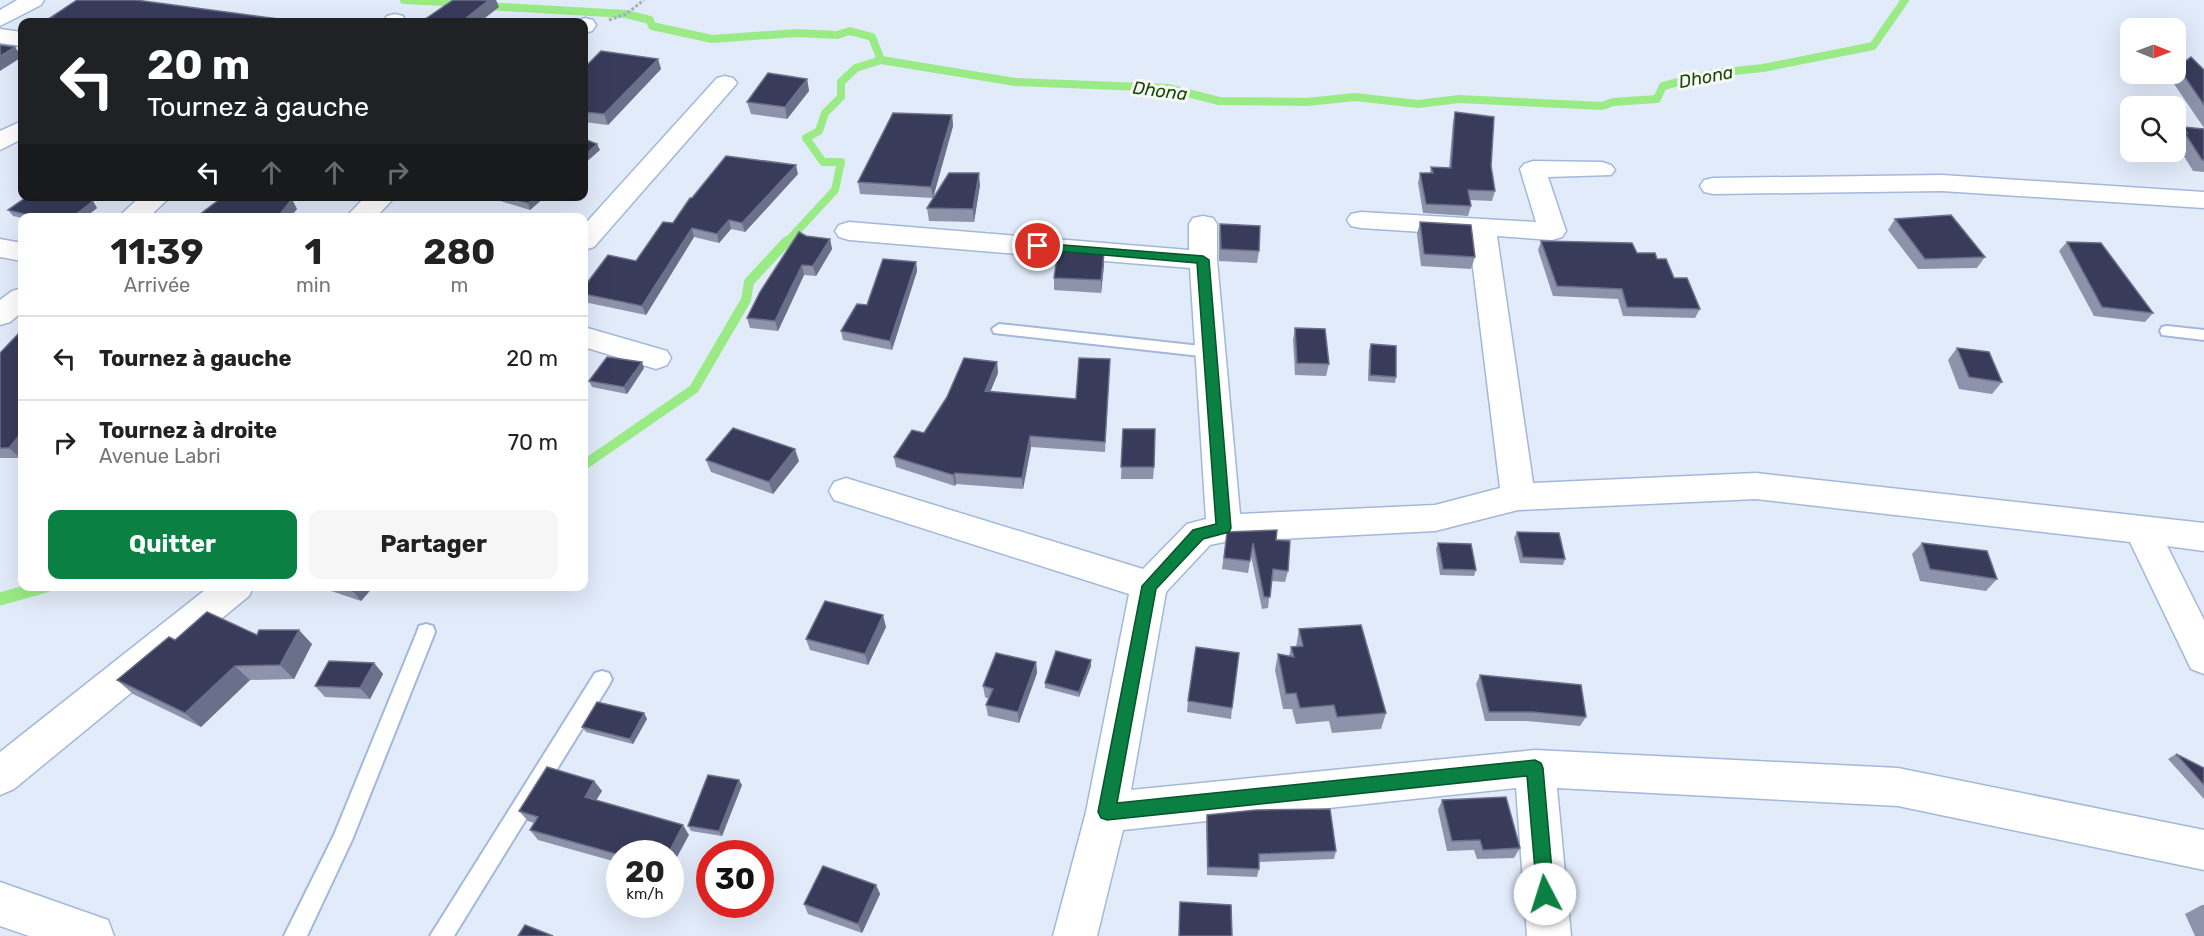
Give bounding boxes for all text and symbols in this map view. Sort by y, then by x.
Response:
north arrow [2120,18,2186,84]
map controls [2120,18,2186,162]
text: 20 m [147,40,250,90]
icon: left [48,42,126,120]
water label: Dhona [1677,61,1736,93]
water label: Dhona [1131,77,1189,105]
text: Tournez à gauche [147,91,369,123]
button: search [2120,96,2186,162]
icon: left [192,156,225,189]
icon: ahead [255,156,288,189]
icon: ahead [318,156,351,189]
icon: right [381,156,414,189]
pin [1012,220,1063,271]
icon: arrive [1021,229,1054,262]
text: 11:39 [110,230,204,273]
text: 1 [304,230,322,273]
text: 280 [423,230,496,273]
text: Arrivée [124,273,190,297]
text: min [296,273,331,297]
text: m [451,273,468,297]
icon: left [48,342,81,375]
text: Tournez à gauche [99,345,292,372]
text: 20 m [506,345,558,372]
text: Tournez à droite [99,417,277,444]
icon: right [48,426,81,459]
text: 70 m [508,429,558,456]
text: Avenue Labri [99,444,221,468]
button: Quitter [48,510,297,579]
button: Partager [309,510,558,579]
speed limit sign: 30 [696,840,774,918]
text: 20 [625,854,665,890]
position arrow [1513,862,1577,926]
text: km/h [626,885,664,903]

